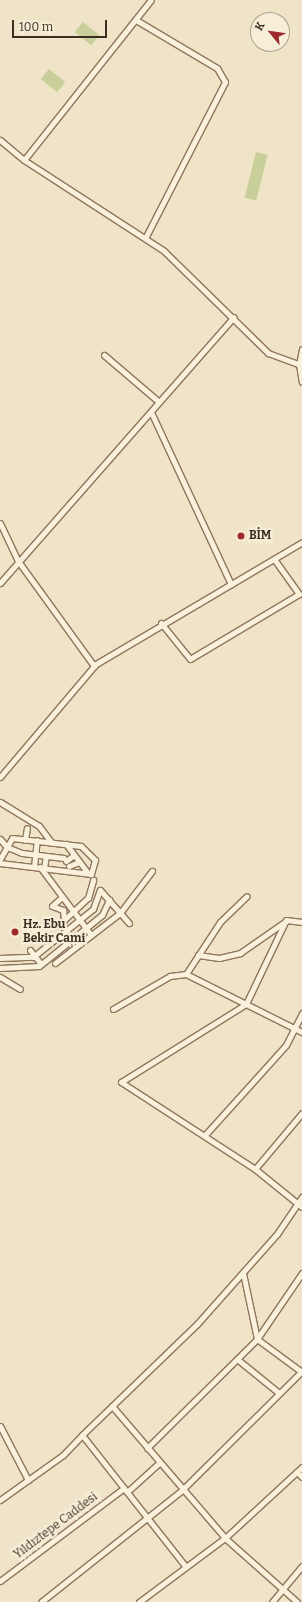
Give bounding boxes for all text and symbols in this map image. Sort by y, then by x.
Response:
scale bar [14,12,109,38]
north arrow [250,12,290,52]
text: 100 m [19,20,53,34]
text: K [252,20,268,33]
place label: BİM [249,529,271,543]
marker: BİM [236,531,246,541]
place label: Hz. Ebu Bekir Cami [23,918,85,946]
marker: Hz. Ebu Bekir Cami [10,927,20,937]
street label: Yıldıztepe Caddesi [11,1490,101,1562]

